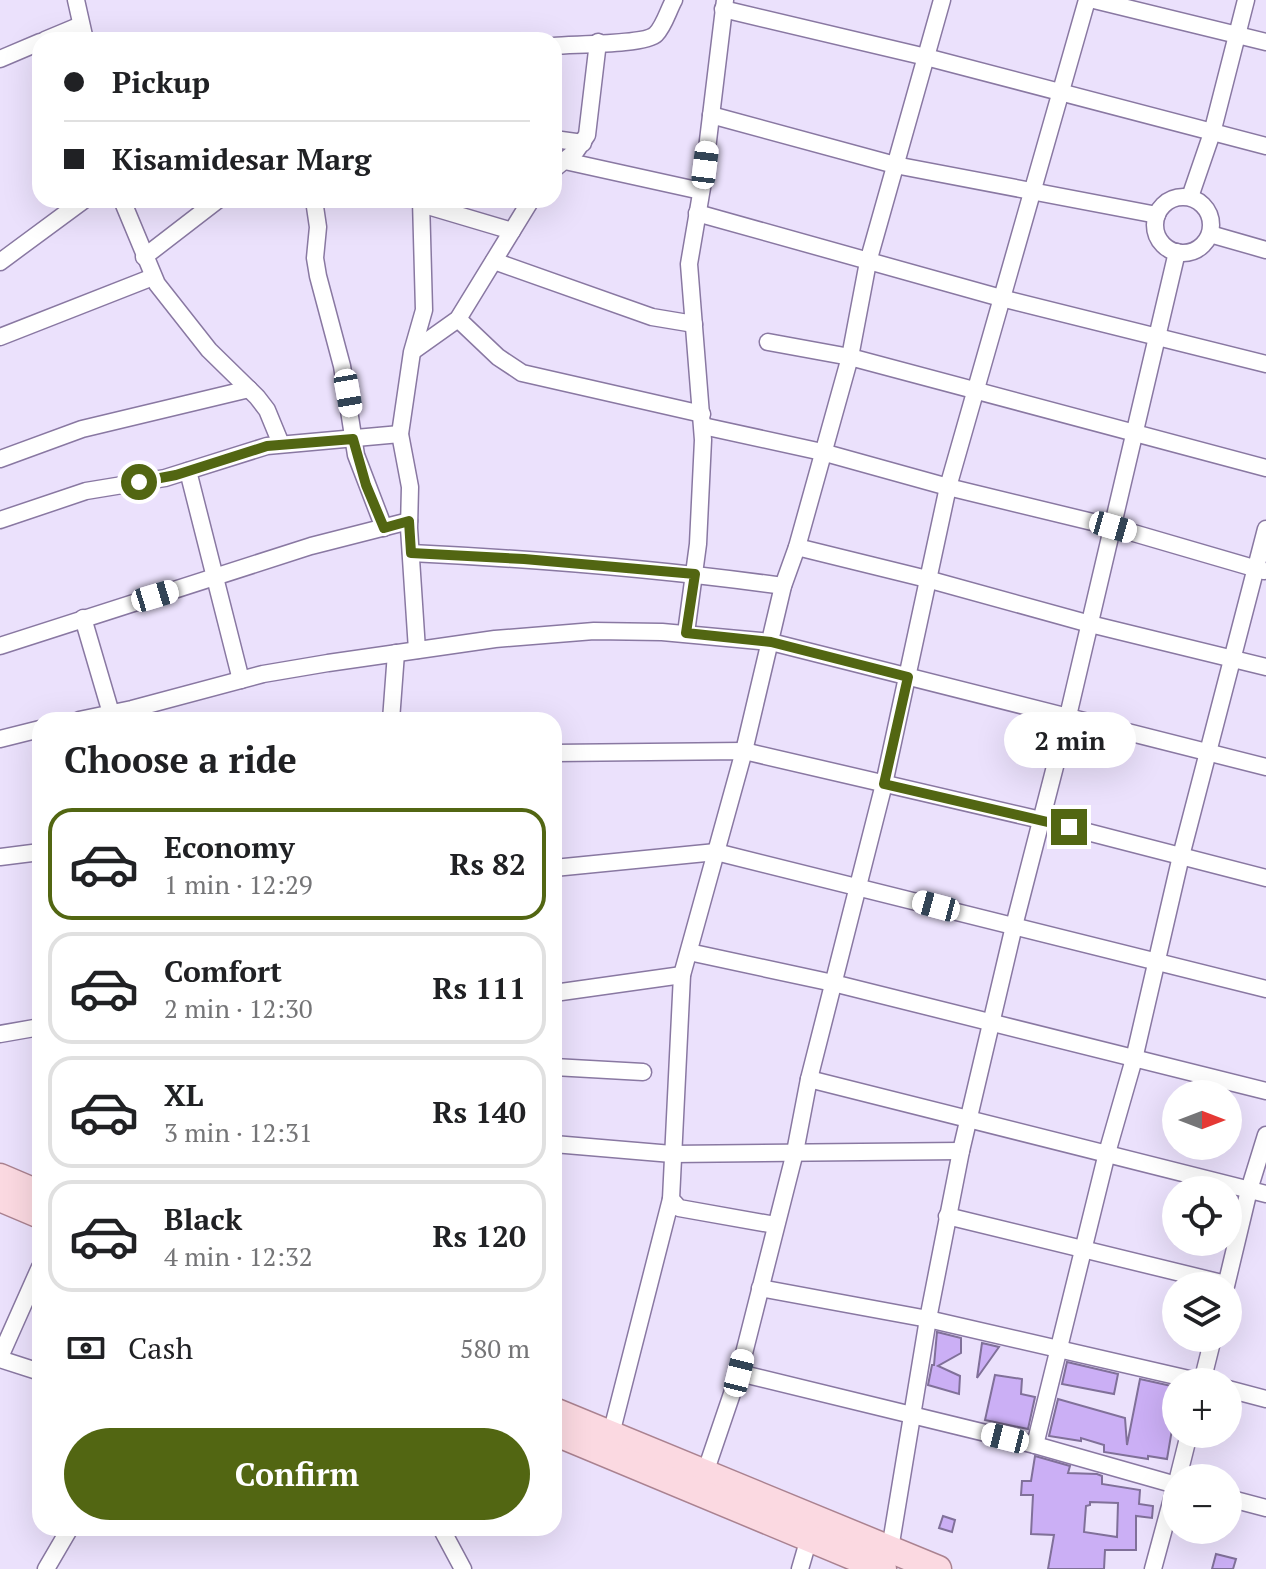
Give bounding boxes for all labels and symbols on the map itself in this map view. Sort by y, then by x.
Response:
car [690,140,720,190]
car [332,367,364,419]
route start [121,464,157,500]
car [1087,509,1139,545]
car [129,578,181,614]
callout: 2 min [1003,711,1135,767]
route end [1051,809,1087,845]
car [910,888,962,924]
north arrow [1162,1080,1242,1160]
car [722,1347,756,1399]
car [979,1421,1031,1455]

